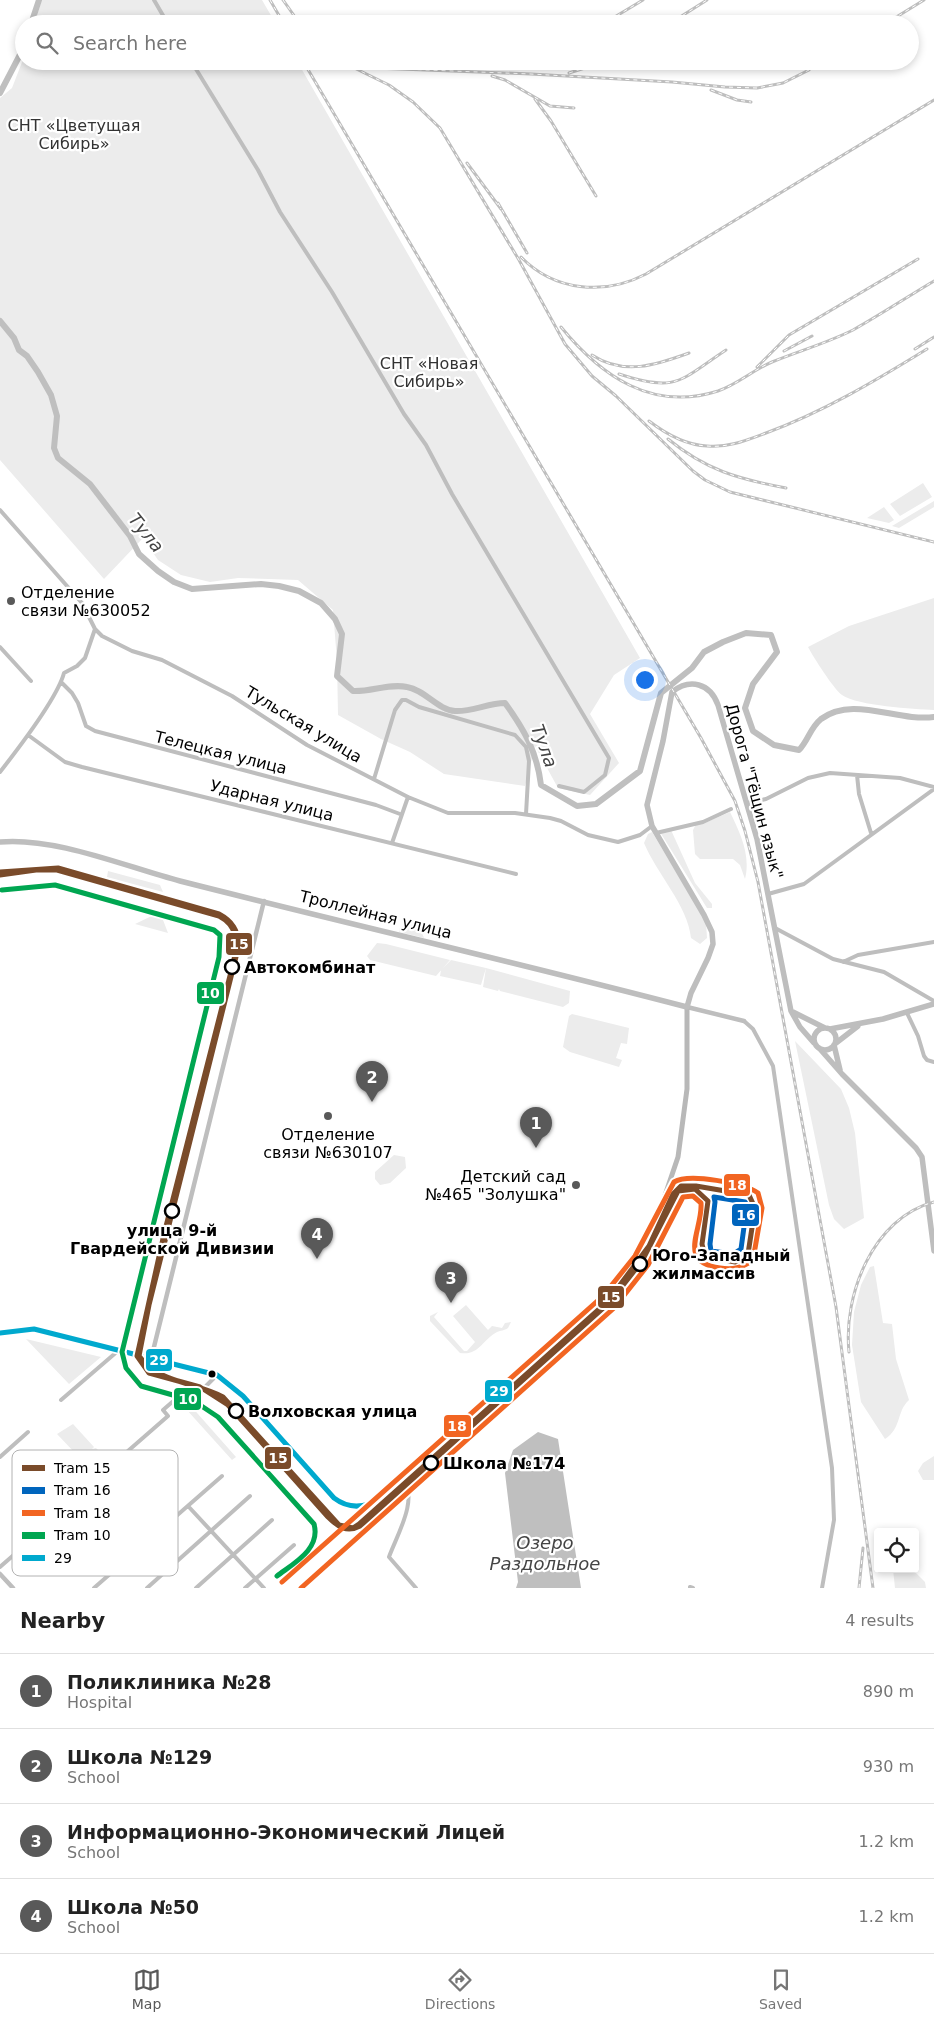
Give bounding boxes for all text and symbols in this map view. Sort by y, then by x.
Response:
search box [15,15,919,70]
icon: search [33,29,61,57]
text: Search here [73,32,187,54]
park label: СНТ «Цветущая Сибирь» [8,116,140,153]
park label: СНТ «Новая Сибирь» [380,354,478,391]
water label: Тула [124,509,168,556]
place label: Отделение связи №630052 [21,583,151,620]
marker: Отделение связи №630052 [5,595,17,607]
your location [632,667,658,693]
street label: Тульская улица [241,682,365,767]
street label: Дорога "Тёщин язык" [722,701,787,881]
water label: Тула [527,721,562,770]
street label: Телецкая улица [152,727,289,778]
street label: Ударная улица [208,776,336,825]
street label: Троллейная улица [297,886,454,943]
line badge: 15 [225,932,253,956]
text: 15 [229,936,249,952]
place label: Автокомбинат [244,958,376,977]
marker: Автокомбинат [224,959,240,975]
line badge: 10 [196,981,225,1005]
text: 10 [200,985,220,1001]
pin: 2 [356,1061,388,1102]
pin: 1 [520,1107,552,1148]
marker: Отделение связи №630107 [322,1110,334,1122]
place label: Отделение связи №630107 [263,1125,393,1162]
place label: Детский сад №465 "Золушка" [425,1167,566,1204]
line badge: 18 [723,1173,751,1197]
text: 18 [727,1177,747,1193]
marker: Детский сад №465 "Золушка" [570,1179,582,1191]
marker: улица 9-й Гвардейской Дивизии [164,1203,180,1219]
line badge: 16 [731,1203,760,1227]
text: 16 [736,1207,756,1223]
pin: 4 [301,1218,333,1259]
place label: улица 9-й Гвардейской Дивизии [70,1221,274,1258]
place label: Юго-Западный жилмассив [652,1246,790,1283]
marker: Юго-Западный жилмассив [632,1256,648,1272]
pin: 3 [435,1262,467,1303]
line badge: 15 [597,1285,625,1309]
text: 15 [601,1289,621,1305]
line badge: 29 [145,1348,173,1372]
text: 29 [149,1352,169,1368]
unlabelled marker [207,1369,217,1379]
line badge: 29 [484,1379,513,1403]
text: 29 [489,1383,509,1399]
line badge: 10 [173,1387,202,1411]
text: 10 [178,1391,198,1407]
place label: Волховская улица [248,1402,417,1421]
marker: Волховская улица [228,1403,244,1419]
line badge: 18 [443,1414,472,1438]
text: 18 [447,1418,467,1434]
line badge: 15 [264,1446,292,1470]
legend [12,1450,178,1576]
text: 15 [268,1450,288,1466]
place label: Школа №174 [443,1454,565,1473]
marker: Школа №174 [423,1455,439,1471]
text: Tram 15 [53,1460,111,1476]
text: Tram 16 [53,1482,111,1498]
text: Tram 18 [53,1505,111,1521]
text: Tram 10 [53,1527,111,1543]
map controls [874,1528,919,1573]
button: locate [874,1528,919,1573]
water label: Озеро Раздольное [490,1532,600,1574]
text: 29 [54,1550,72,1566]
text: Nearby [20,1609,105,1633]
text: 4 results [845,1611,914,1630]
text: Поликлиника №28 [67,1671,271,1693]
text: 1 [30,1682,42,1701]
text: 890 m [863,1682,914,1701]
text: Hospital [67,1693,132,1712]
text: Школа №129 [67,1746,212,1768]
text: 2 [30,1757,42,1776]
text: 930 m [863,1757,914,1776]
text: School [67,1768,120,1787]
text: Информационно-Экономический Лицей [67,1821,505,1843]
text: 3 [30,1832,42,1851]
text: 1.2 km [859,1832,914,1851]
text: School [67,1843,120,1862]
text: Школа №50 [67,1896,199,1918]
text: 4 [30,1907,42,1926]
text: 1.2 km [859,1907,914,1926]
text: School [67,1918,120,1937]
tab: Map [132,1966,161,2012]
tab: Directions [425,1966,495,2012]
tab: Saved [759,1966,802,2012]

